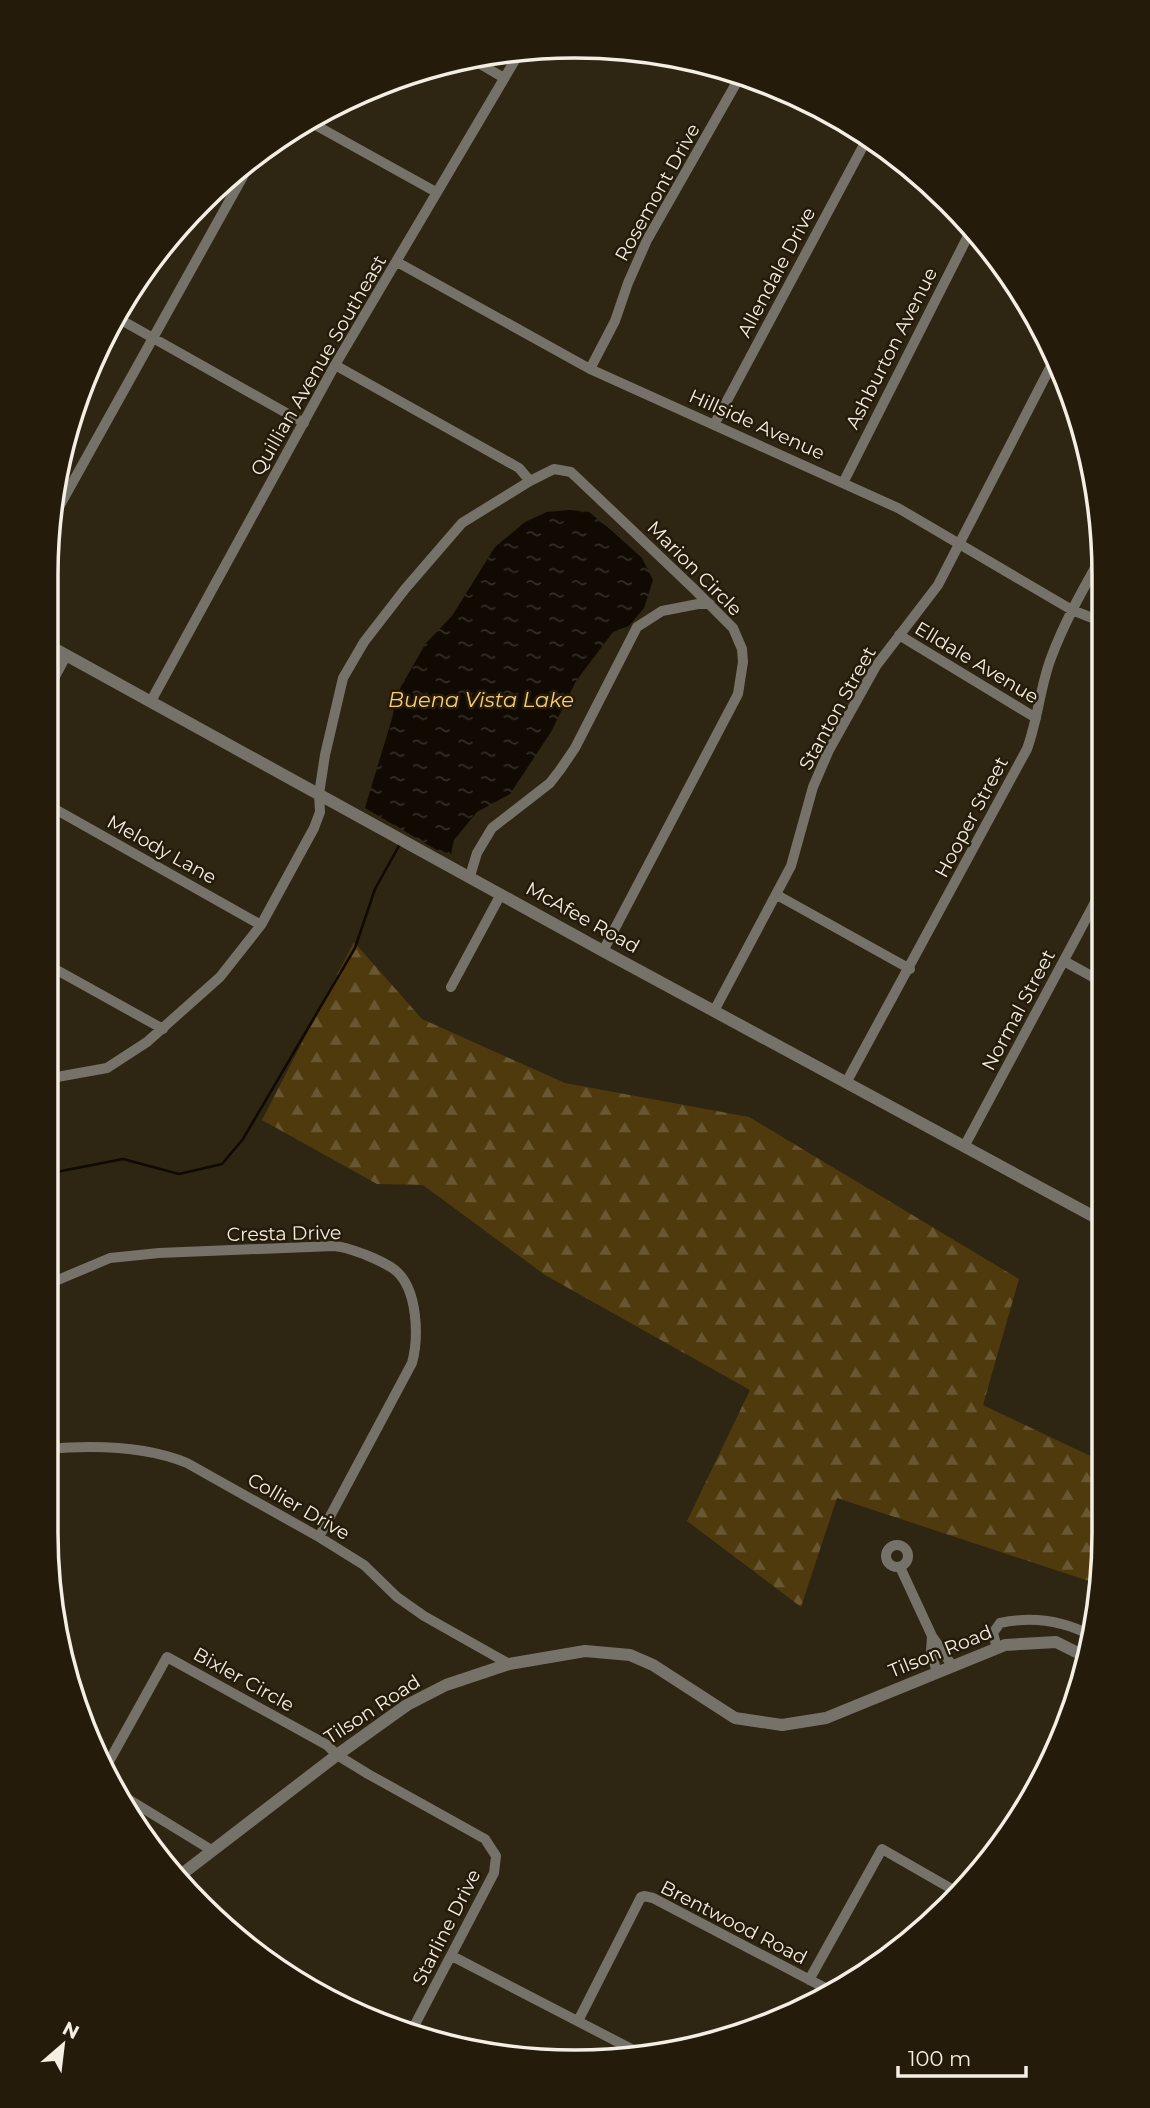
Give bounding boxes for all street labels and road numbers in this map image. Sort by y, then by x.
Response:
street label: Rosemont Drive [610,119,705,265]
street label: Allendale Drive [733,203,820,341]
street label: Quillian Avenue Southeast [246,250,391,480]
street label: Ashburton Avenue [841,264,942,433]
street label: Hillside Avenue [685,384,828,465]
street label: Marion Circle [642,516,747,621]
street label: Elldale Avenue [911,616,1043,708]
street label: Stanton Street [794,642,881,774]
street label: Hooper Street [930,753,1013,882]
street label: Melody Lane [103,810,220,889]
street label: McAfee Road [522,877,644,958]
street label: Normal Street [977,946,1060,1075]
street label: Cresta Drive [226,1221,342,1246]
street label: Collier Drive [244,1468,354,1545]
street label: Tilson Road [885,1620,995,1683]
street label: Bixler Circle [189,1642,298,1717]
street label: Tilson Road [320,1670,425,1749]
street label: Starline Drive [407,1865,486,1989]
street label: Brentwood Road [657,1876,811,1969]

